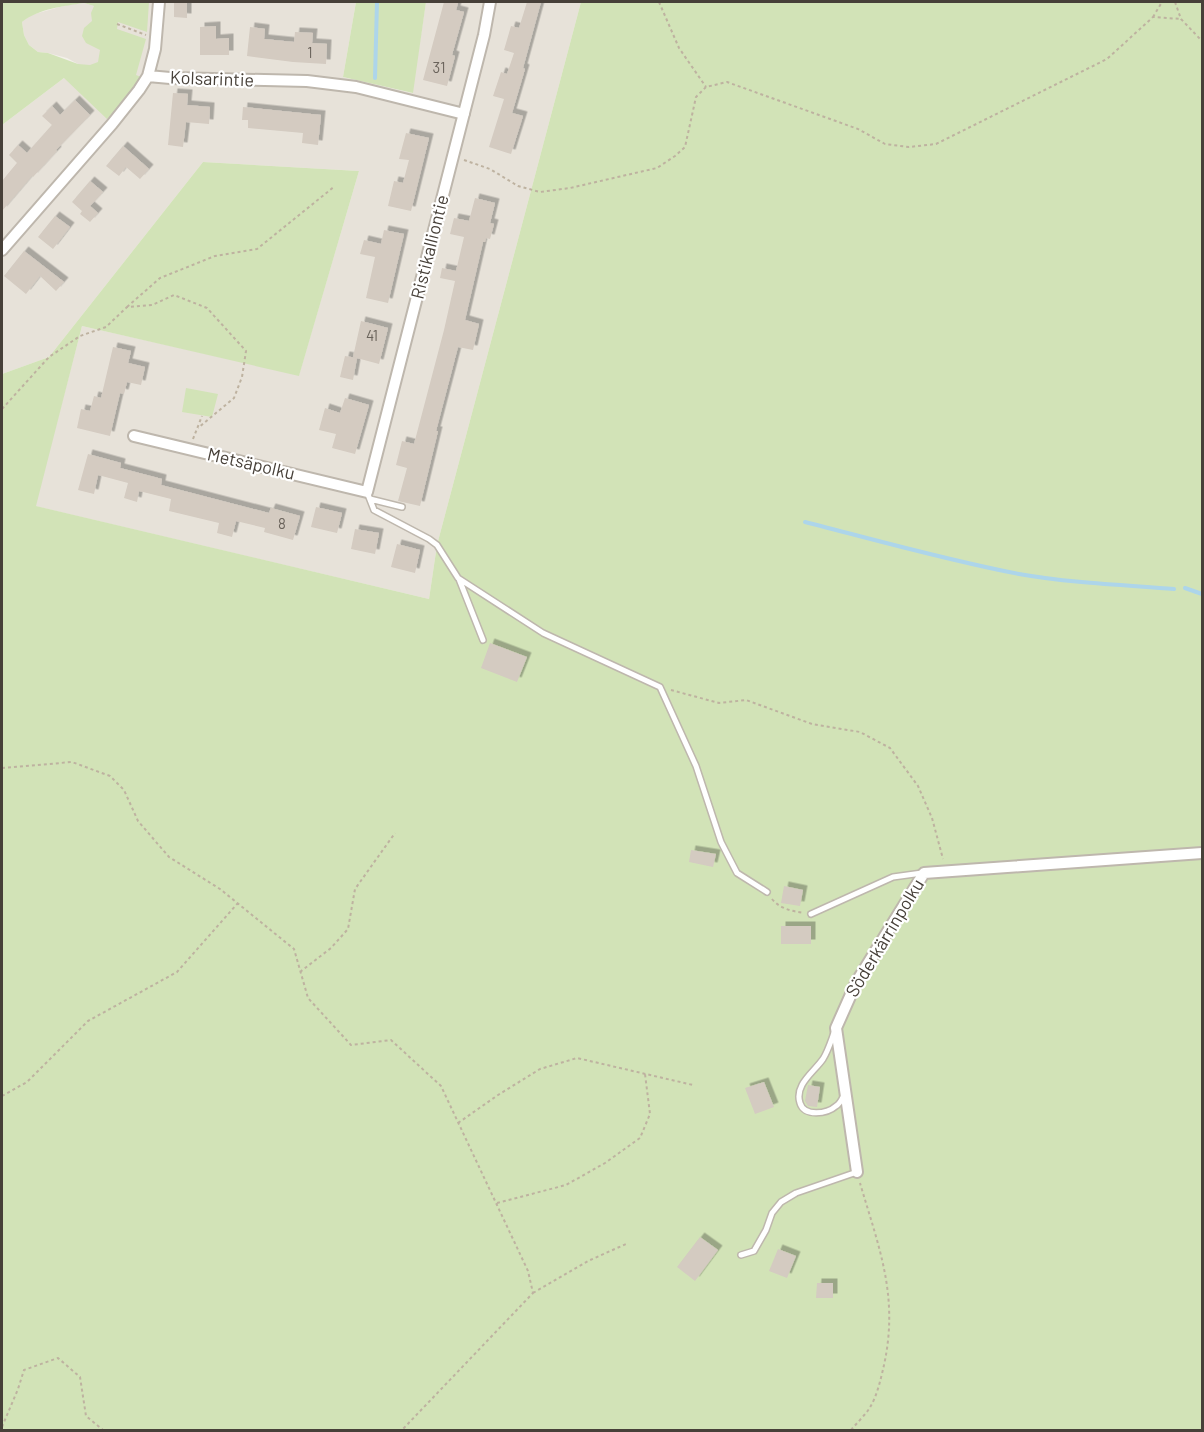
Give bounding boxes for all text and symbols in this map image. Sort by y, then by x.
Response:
house number: 1 [307,43,313,61]
house number: 31 [433,58,445,76]
street label: Kolsarintie [170,66,254,90]
street label: Ristikalliontie [405,192,453,301]
house number: 41 [366,326,378,344]
street label: Metsäpolku [205,442,297,484]
house number: 8 [278,514,286,532]
street label: Söderkärrinpolku [840,874,928,1001]

